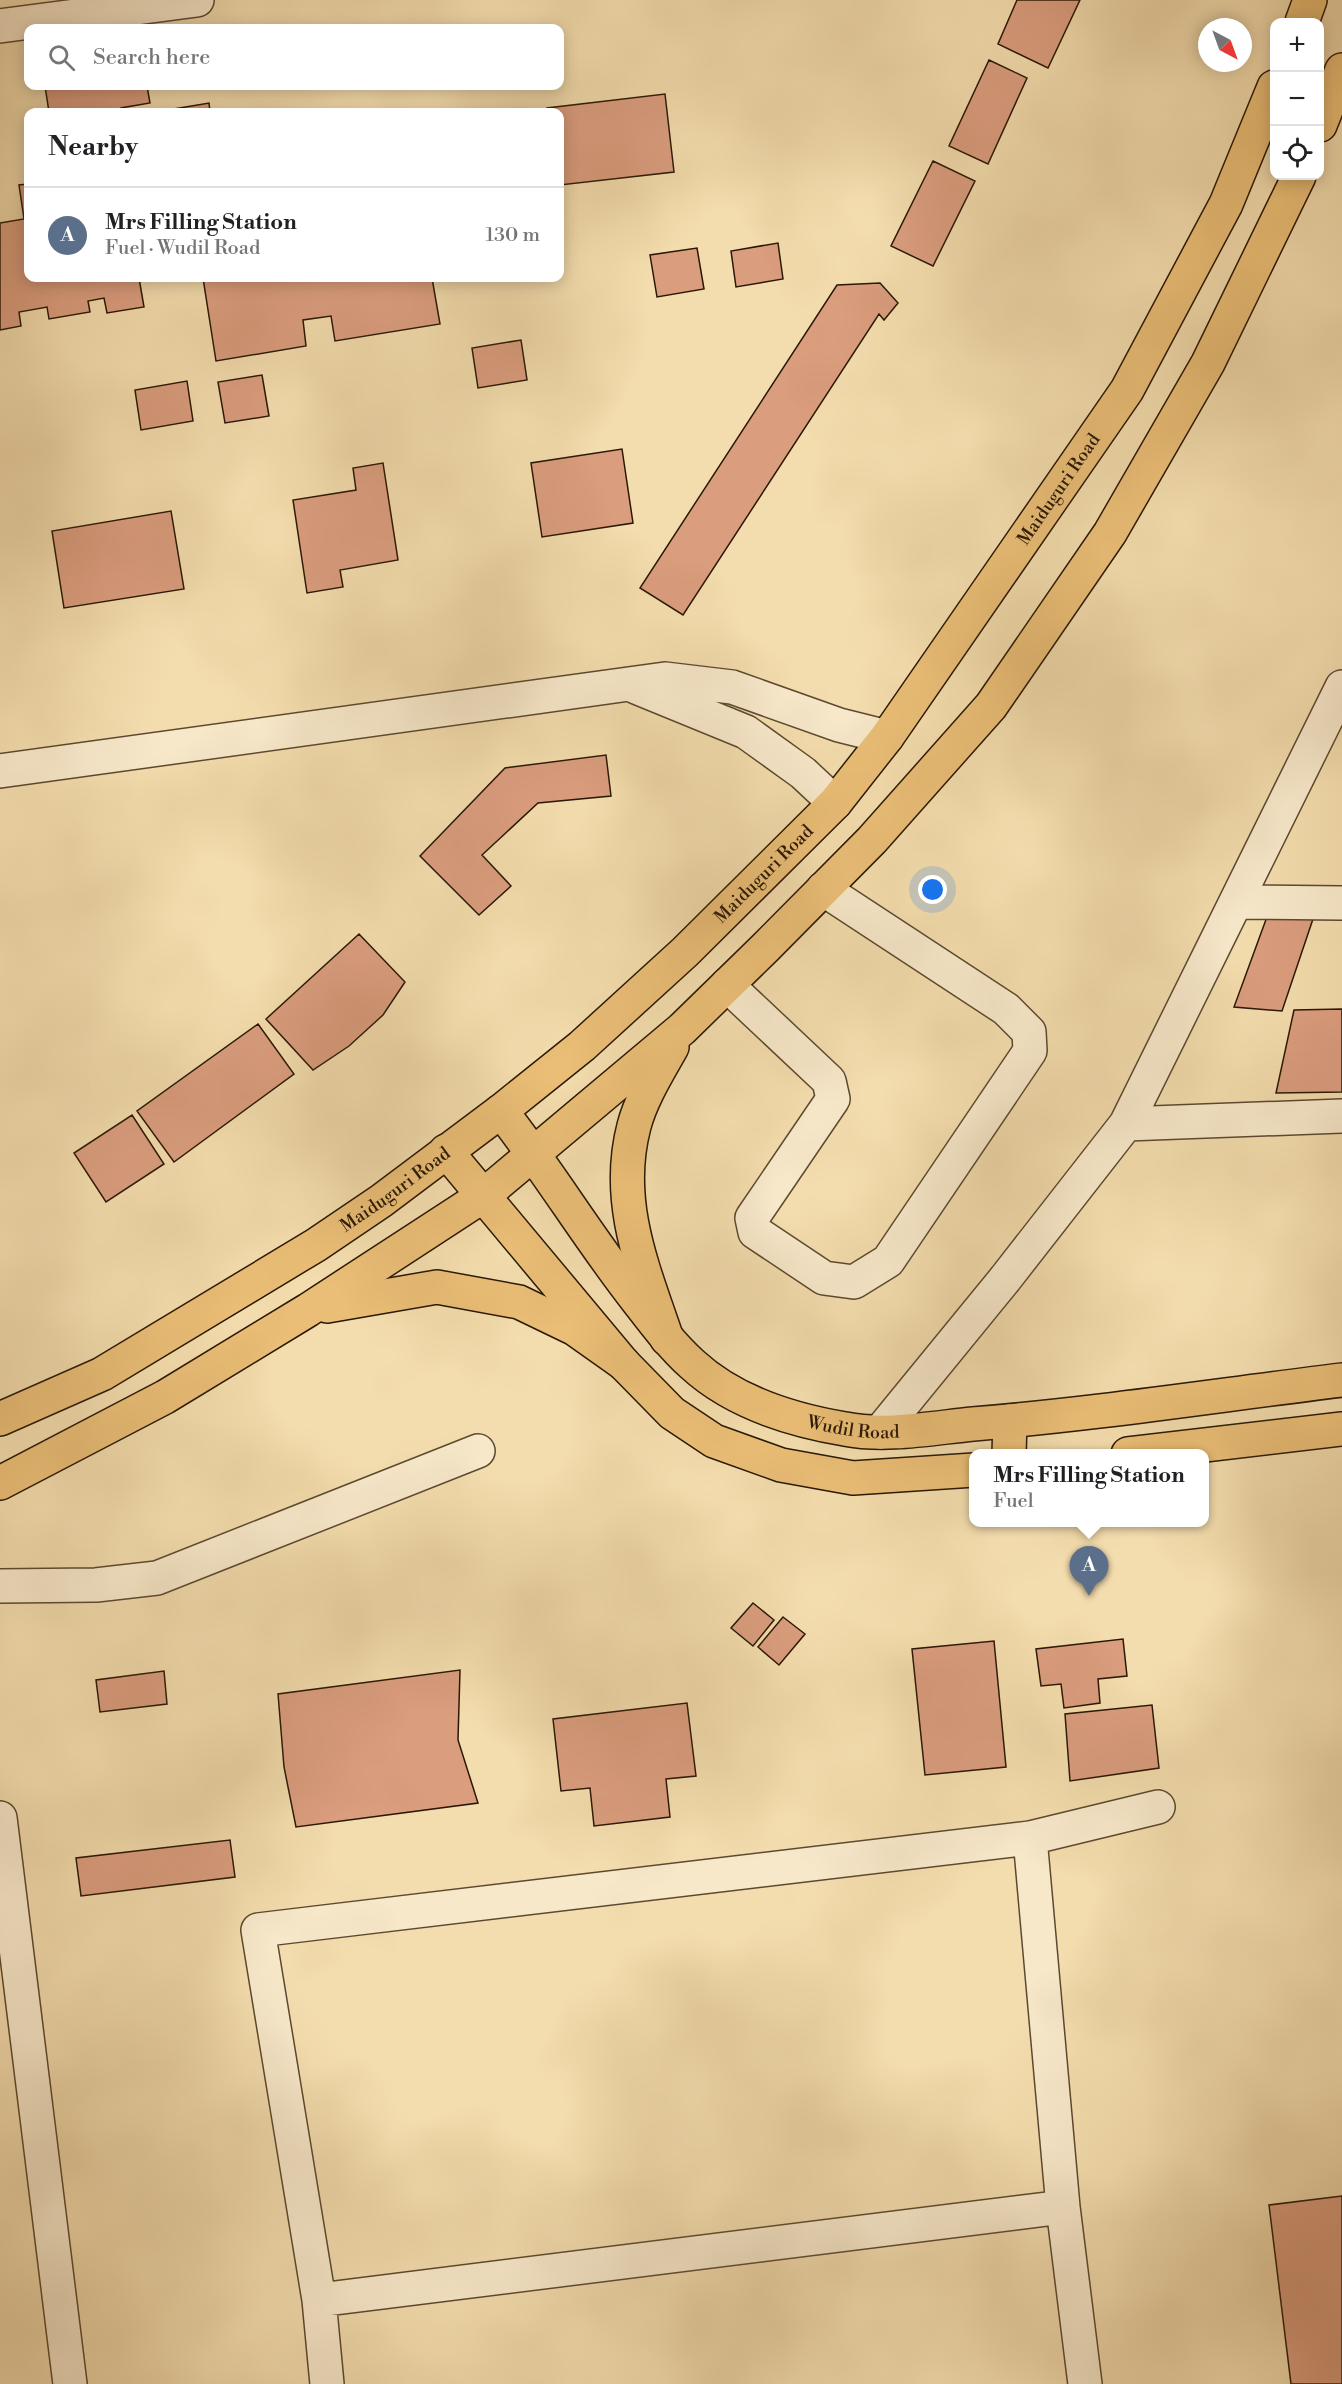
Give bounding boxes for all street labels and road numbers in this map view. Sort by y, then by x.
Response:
street label: Maiduguri Road [1012,429,1106,550]
street label: Maiduguri Road [710,819,819,928]
street label: Maiduguri Road [336,1142,456,1237]
street label: Wudil Road [804,1410,901,1444]

